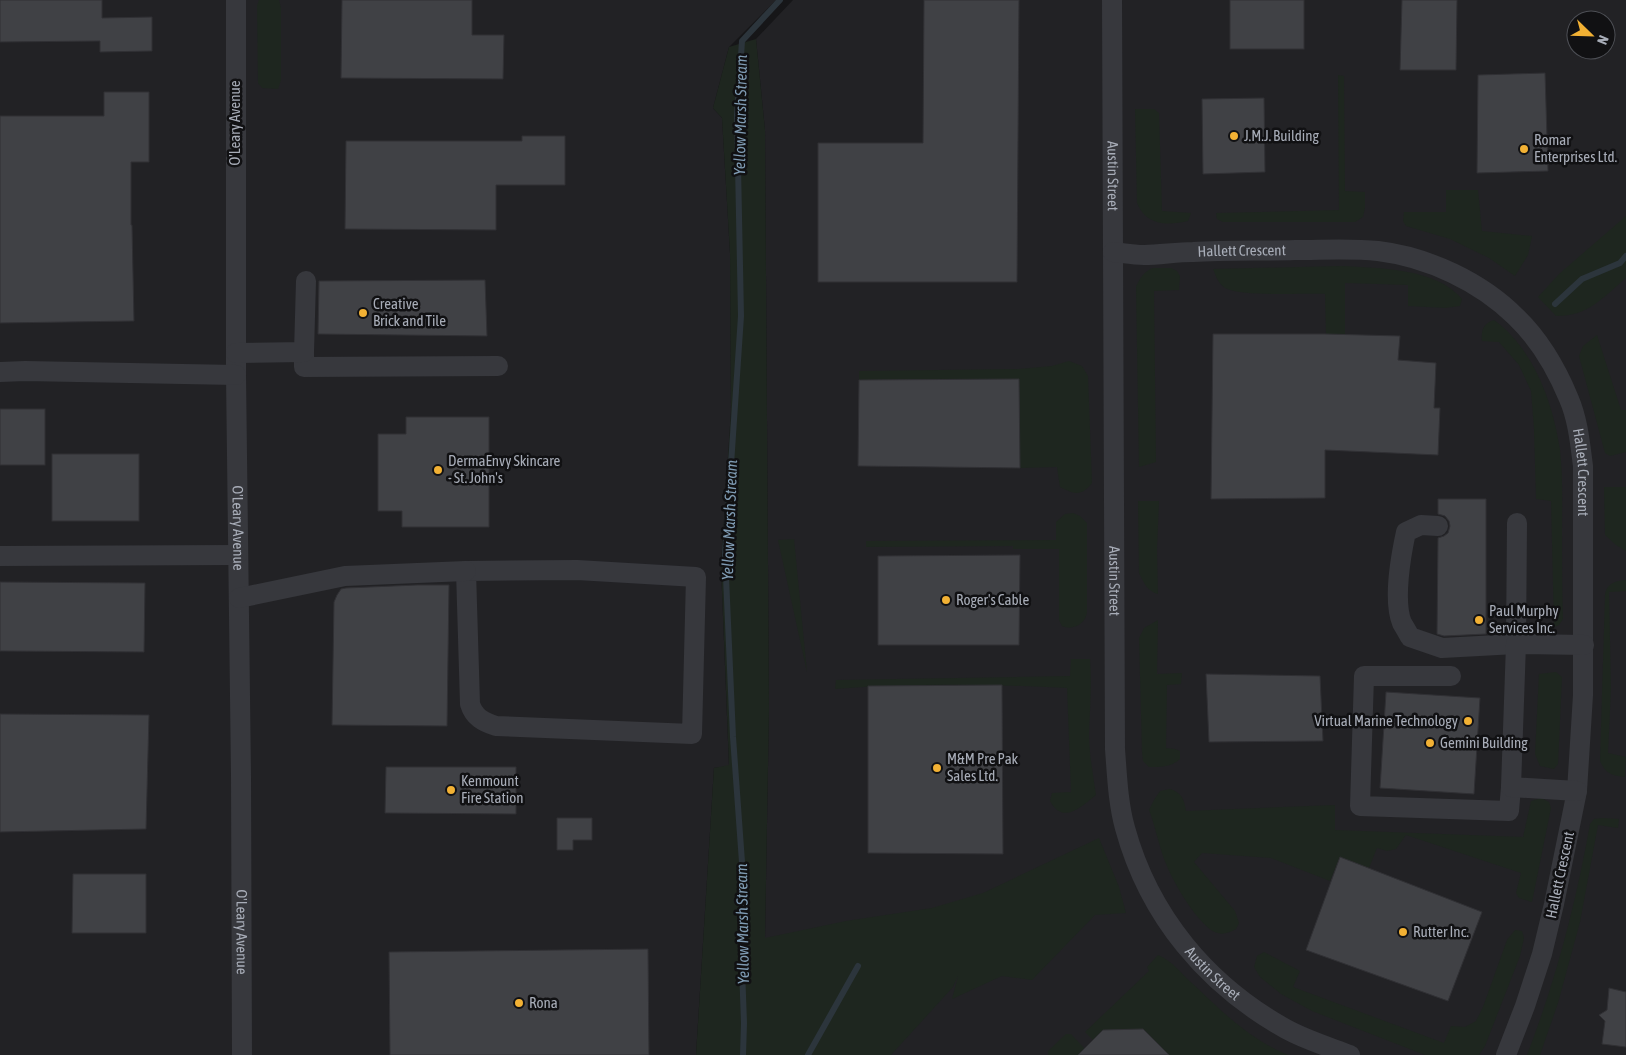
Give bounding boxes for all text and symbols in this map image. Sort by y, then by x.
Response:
north arrow [1566,10,1616,60]
text: N [1594,33,1612,47]
water label: Yellow Marsh Stream [730,54,750,176]
street label: O'Leary Avenue [226,80,243,166]
place label: J.M.J. Building [1244,127,1320,144]
marker: J.M.J. Building [1228,130,1240,142]
place label: Romar Enterprises Ltd. [1534,131,1618,165]
street label: Austin Street [1105,141,1122,211]
marker: Romar Enterprises Ltd. [1518,143,1530,155]
street label: Hallett Crescent [1197,241,1286,260]
place label: Creative Brick and Tile [373,295,446,329]
marker: Creative Brick and Tile [357,307,369,319]
street label: Hallett Crescent [1570,427,1592,516]
place label: DermaEnvy Skincare - St. John's [448,452,561,486]
water label: Yellow Marsh Stream [718,459,740,581]
marker: DermaEnvy Skincare - St. John's [432,464,444,476]
street label: O'Leary Avenue [229,485,247,571]
street label: Austin Street [1106,546,1123,616]
place label: Roger's Cable [956,591,1029,608]
marker: Roger's Cable [940,594,952,606]
place label: Paul Murphy Services Inc. [1489,602,1559,636]
marker: Paul Murphy Services Inc. [1473,614,1485,626]
place label: Virtual Marine Technology [1314,712,1458,729]
marker: Virtual Marine Technology [1462,715,1474,727]
place label: Gemini Building [1440,734,1528,751]
marker: Gemini Building [1424,737,1436,749]
place label: M&M Pre Pak Sales Ltd. [947,750,1019,784]
marker: M&M Pre Pak Sales Ltd. [931,762,943,774]
place label: Kenmount Fire Station [461,772,523,806]
marker: Kenmount Fire Station [445,784,457,796]
street label: Hallett Crescent [1542,830,1577,920]
water label: Yellow Marsh Stream [732,863,752,985]
street label: O'Leary Avenue [233,889,251,975]
place label: Rutter Inc. [1413,923,1469,940]
marker: Rutter Inc. [1397,926,1409,938]
street label: Austin Street [1182,943,1244,1004]
place label: Rona [529,994,558,1011]
marker: Rona [513,997,525,1009]

